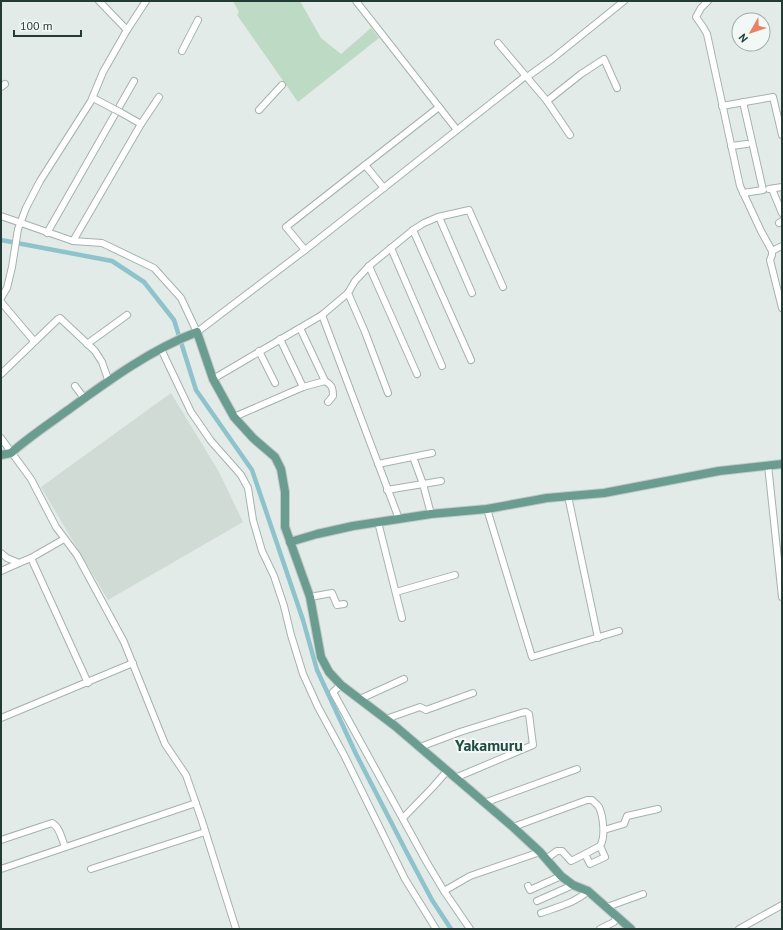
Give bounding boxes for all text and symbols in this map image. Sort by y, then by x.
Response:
scale bar [14,12,81,38]
north arrow [731,12,771,52]
text: 100 m [20,18,53,33]
text: N [736,31,751,46]
district label: Yakamuru [454,735,523,755]

